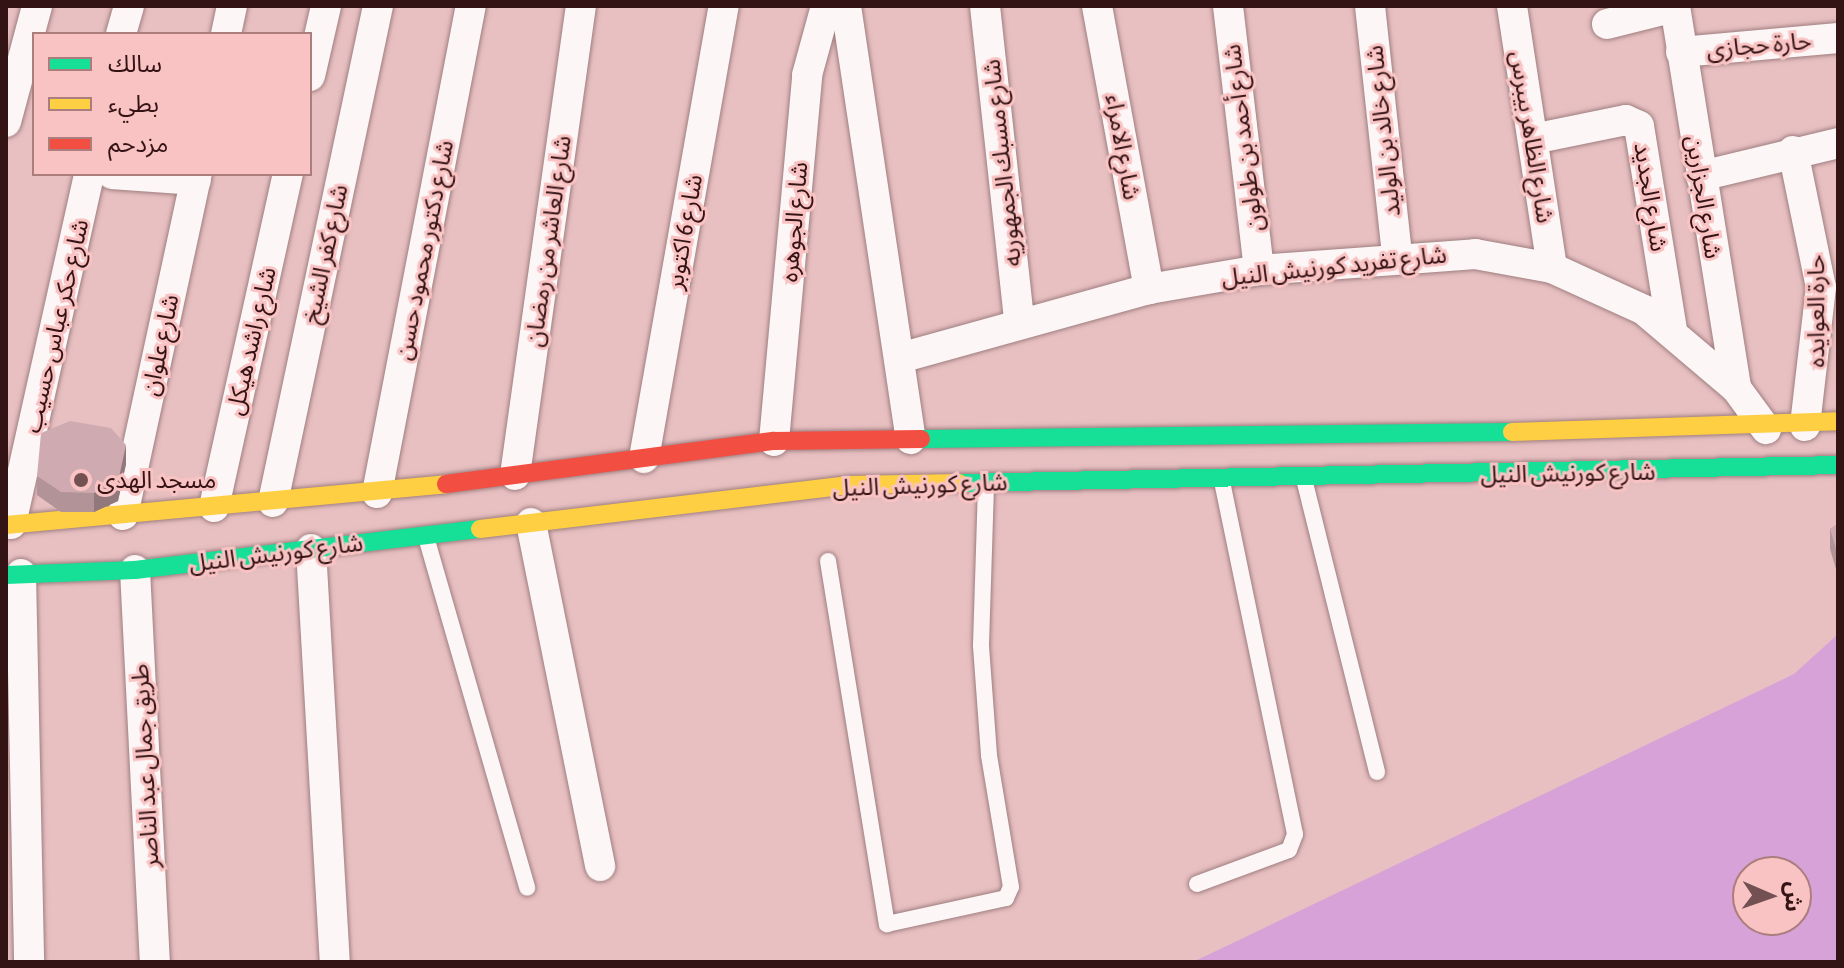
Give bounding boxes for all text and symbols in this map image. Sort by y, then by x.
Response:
street label: حارة حجازى [1705,26,1813,64]
legend [32,32,312,176]
street label: شارع أحمد بن طولون [1217,43,1269,233]
street label: شارع خالد بن الوليد [1360,44,1406,218]
street label: شارع الظاهر بيبرس [1504,49,1560,225]
text: سالك [108,50,162,77]
street label: شارع مسبك الجمهوريه [977,58,1027,268]
text: بطيء [108,90,159,117]
street label: شارع الامراء [1100,92,1146,202]
text: مزدحم [108,130,168,157]
street label: شارع العاشر من رمضان [519,133,577,349]
street label: شارع الجزارين [1680,133,1728,261]
street label: شارع دكتور محمود حسن [389,137,459,363]
street label: شارع الجديد [1628,140,1674,254]
street label: شارع الجوهره [774,161,814,283]
street label: شارع 6 اكتوبر [660,172,708,292]
street label: شارع كفر الشيخ [296,182,354,326]
street label: شارع حكر عباس حسيب [17,216,95,436]
street label: شارع تفريد كورنيش النيل [1220,240,1448,292]
street label: حارة العوايده [1802,254,1830,368]
street label: شارع راشد هيكل [220,264,282,418]
street label: شارع علوان [135,292,185,398]
street label: شارع كورنيش النيل [1480,457,1656,489]
place label: مسجد الهدى [97,466,216,494]
street label: شارع كورنيش النيل [832,468,1008,502]
marker: مسجد الهدى [72,471,90,489]
street label: شارع كورنيش النيل [187,528,365,578]
street label: طريق جمال عبد الناصر [125,663,165,869]
north arrow [1732,856,1812,936]
text: ش [1780,881,1808,912]

